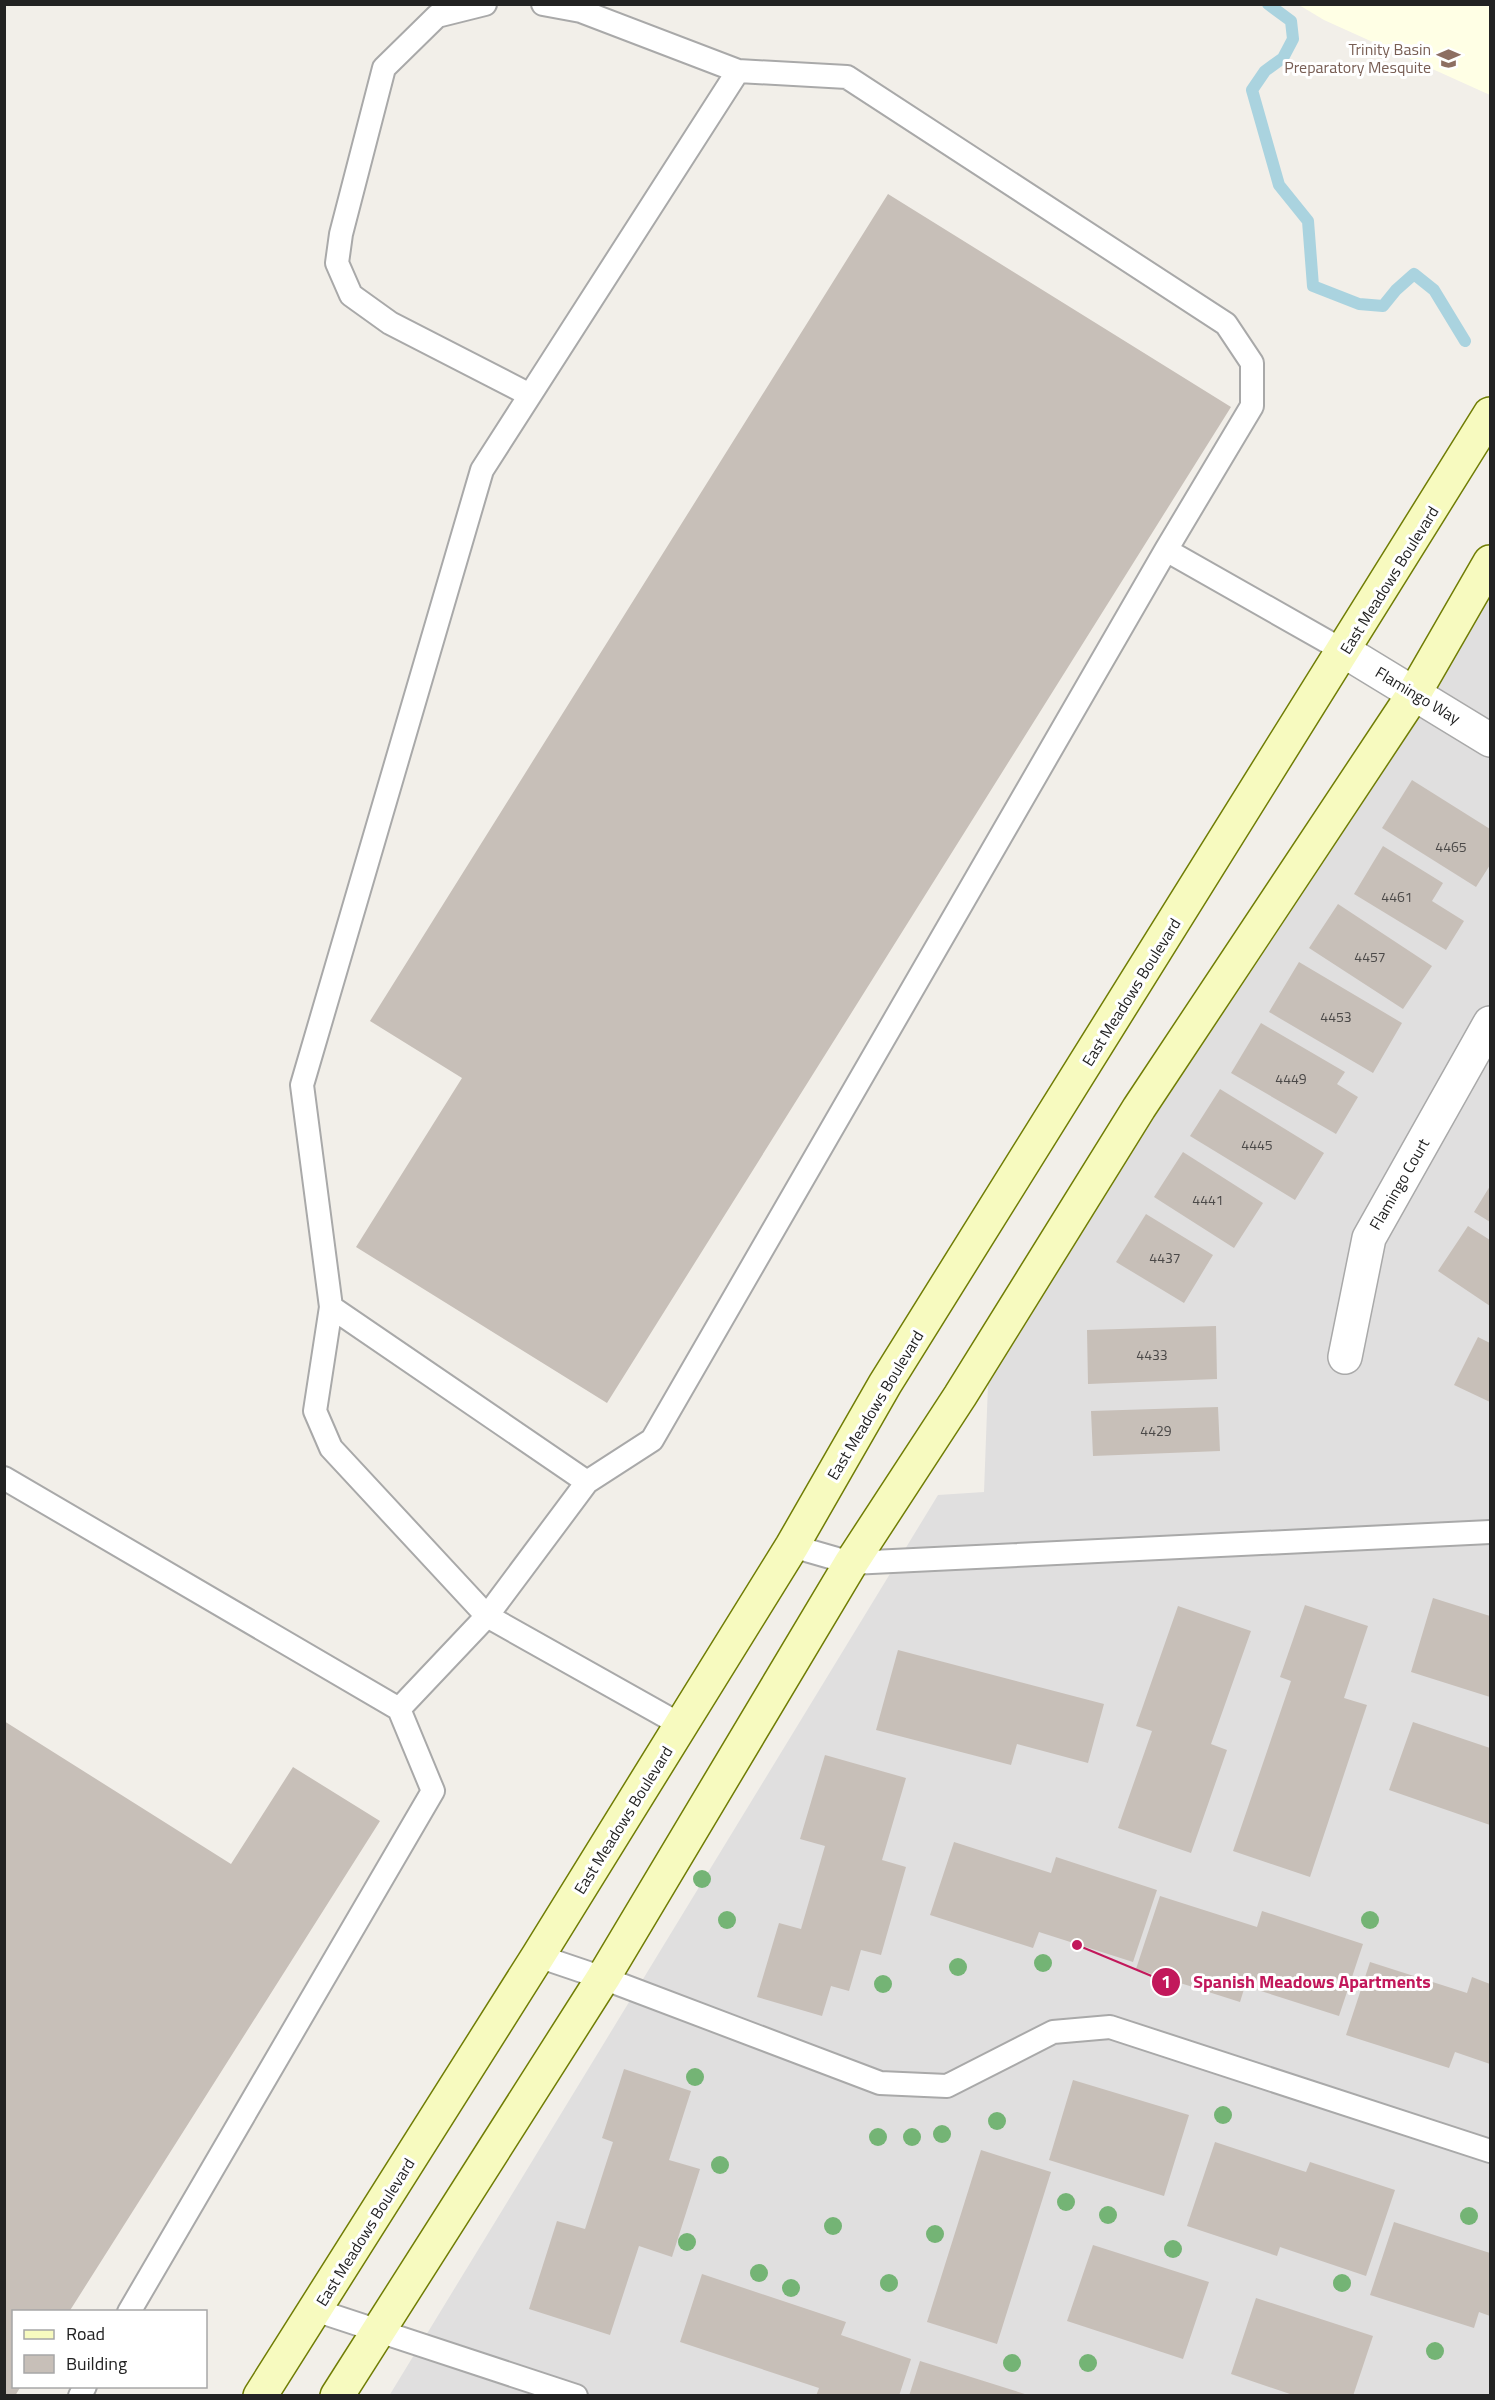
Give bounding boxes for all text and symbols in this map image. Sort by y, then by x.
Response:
place label: Trinity Basin Preparatory Mesquite [1284,37,1431,79]
school or university icon: Trinity Basin Preparatory Mesquite [1436,45,1462,71]
street label: East Meadows Boulevard [1334,501,1444,659]
street label: Flamingo Way [1371,660,1465,730]
house number: 4465 [1435,836,1467,857]
house number: 4461 [1381,886,1413,907]
street label: East Meadows Boulevard [1076,913,1186,1071]
house number: 4457 [1354,946,1386,967]
house number: 4453 [1320,1006,1352,1027]
house number: 4449 [1275,1068,1307,1089]
street label: Flamingo Court [1363,1133,1435,1234]
house number: 4445 [1241,1134,1273,1155]
house number: 4441 [1192,1189,1224,1210]
house number: 4437 [1149,1247,1181,1268]
street label: East Meadows Boulevard [821,1326,929,1484]
house number: 4433 [1136,1344,1168,1365]
house number: 4429 [1140,1420,1172,1441]
street label: East Meadows Boulevard [568,1741,678,1899]
callout: Spanish Meadows Apartments [1151,1964,1443,2000]
text: 1 [1161,1968,1171,1995]
text: Spanish Meadows Apartments [1193,1968,1431,1995]
street label: East Meadows Boulevard [310,2153,420,2311]
legend [12,2310,207,2388]
text: Road [66,2320,105,2347]
text: Building [66,2350,127,2377]

